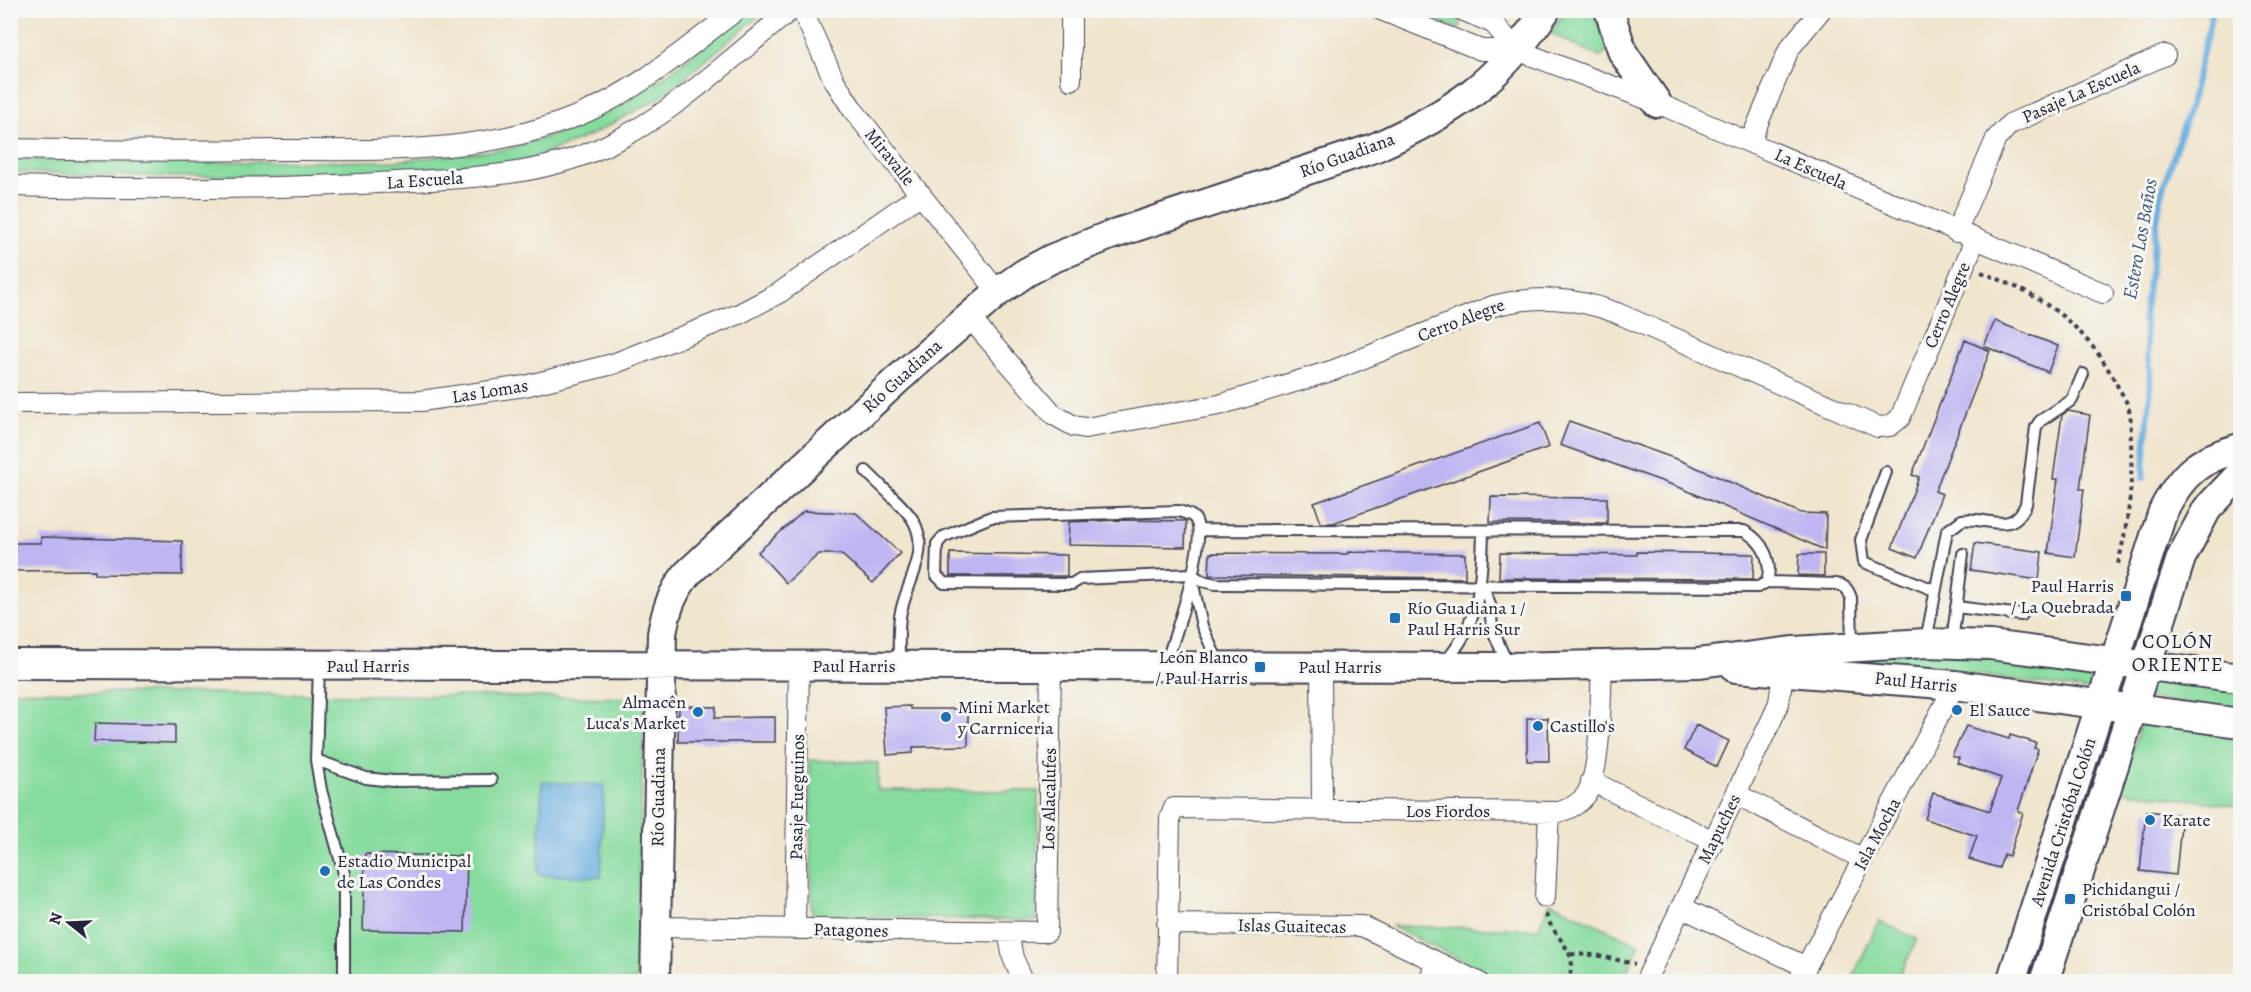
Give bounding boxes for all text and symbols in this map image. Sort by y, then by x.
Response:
street label: Pasaje La Escuela [2018,55,2144,129]
street label: Miravalle [859,123,921,191]
street label: Río Guadiana [1296,126,1398,183]
street label: La Escuela [1771,142,1852,196]
street label: La Escuela [386,165,465,195]
water label: Estero Los Baños [2116,176,2164,302]
street label: Cerro Alegre [1918,258,1976,352]
street label: Cerro Alegre [1414,292,1508,348]
street label: Río Guadiana [857,333,947,418]
street label: Las Lomas [450,373,530,409]
place label: Paul Harris / La Quebrada [2011,574,2115,619]
marker: Paul Harris / La Quebrada [2119,589,2133,603]
place label: Río Guadiana 1 / Paul Harris Sur [1407,596,1526,641]
marker: Río Guadiana 1 / Paul Harris Sur [1388,611,1402,625]
district label: COLÓN ORIENTE [2132,628,2224,678]
place label: León Blanco / Paul Harris [1155,645,1248,690]
street label: Paul Harris [326,654,410,678]
street label: Paul Harris [812,654,896,678]
street label: Paul Harris [1298,655,1382,679]
marker: León Blanco / Paul Harris [1253,660,1267,674]
street label: Paul Harris [1873,666,1959,698]
place label: Almacên Luca's Market [586,690,686,735]
place label: Mini Market y Carrniceria [957,695,1054,740]
place label: El Sauce [1969,698,2030,722]
marker: El Sauce [1950,703,1964,717]
marker: Almacên Luca's Market [691,705,705,719]
marker: Mini Market y Carrniceria [939,710,953,724]
place label: Castillo's [1550,714,1615,738]
marker: Castillo's [1531,719,1545,733]
street label: Pasaje Fueguinos [784,734,810,860]
street label: Avenida Cristóbal Colón [2024,734,2102,910]
street label: Río Guadiana [645,746,671,847]
street label: Los Alacalufes [1036,747,1062,851]
street label: Mapuches [1692,790,1746,868]
street label: Isla Mocha [1848,793,1906,875]
street label: Los Fiordos [1406,799,1490,823]
place label: Karate [2162,808,2211,832]
marker: Karate [2143,813,2157,827]
place label: Estadio Municipal de Las Condes [337,849,472,894]
marker: Estadio Municipal de Las Condes [318,864,332,878]
place label: Pichidangui / Cristóbal Colón [2082,877,2196,922]
marker: Pichidangui / Cristóbal Colón [2063,892,2077,906]
north arrow [39,893,99,953]
text: N [43,909,68,928]
street label: Islas Guaitecas [1237,913,1347,939]
street label: Patagones [813,917,889,943]

